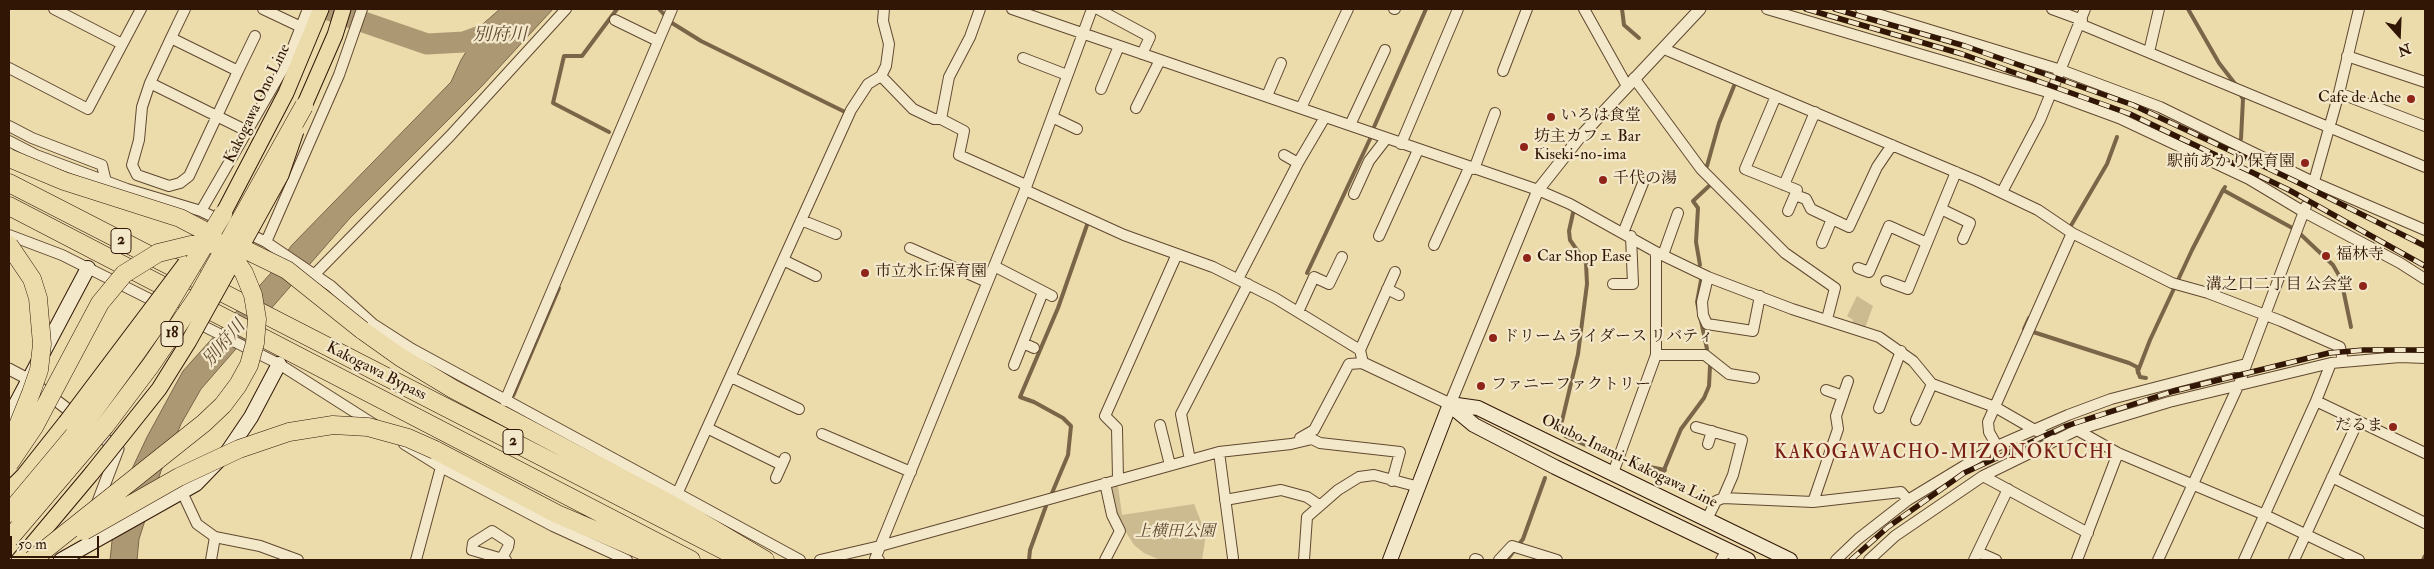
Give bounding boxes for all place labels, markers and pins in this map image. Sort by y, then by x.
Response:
place label: Cafe de Ache [2318,89,2401,109]
marker: Cafe de Ache [2405,93,2417,105]
place label: いろは食堂 [1561,107,1641,127]
marker: いろは食堂 [1545,111,1557,123]
place label: 坊主カフェ Bar Kiseki-no-ima [1534,128,1640,166]
marker: 坊主カフェ Bar Kiseki-no-ima [1518,141,1530,153]
place label: 駅前あかり保育園 [2167,153,2295,173]
marker: 駅前あかり保育園 [2299,157,2311,169]
place label: 千代の湯 [1613,170,1677,190]
marker: 千代の湯 [1597,174,1609,186]
place label: 福林寺 [2336,246,2384,266]
place label: Car Shop Ease [1537,248,1631,268]
marker: 福林寺 [2320,250,2332,262]
marker: Car Shop Ease [1521,252,1533,264]
place label: 市立氷丘保育園 [875,263,987,283]
marker: 市立氷丘保育園 [859,267,871,279]
place label: 溝之口二丁目 公会堂 [2206,276,2353,296]
marker: 溝之口二丁目 公会堂 [2357,280,2369,292]
place label: ドリームライダース リバティ [1503,328,1714,348]
marker: ドリームライダース リバティ [1487,332,1499,344]
place label: ファニーファクトリー [1491,376,1651,396]
marker: ファニーファクトリー [1475,380,1487,392]
place label: だるま [2335,417,2383,437]
marker: だるま [2387,421,2399,433]

